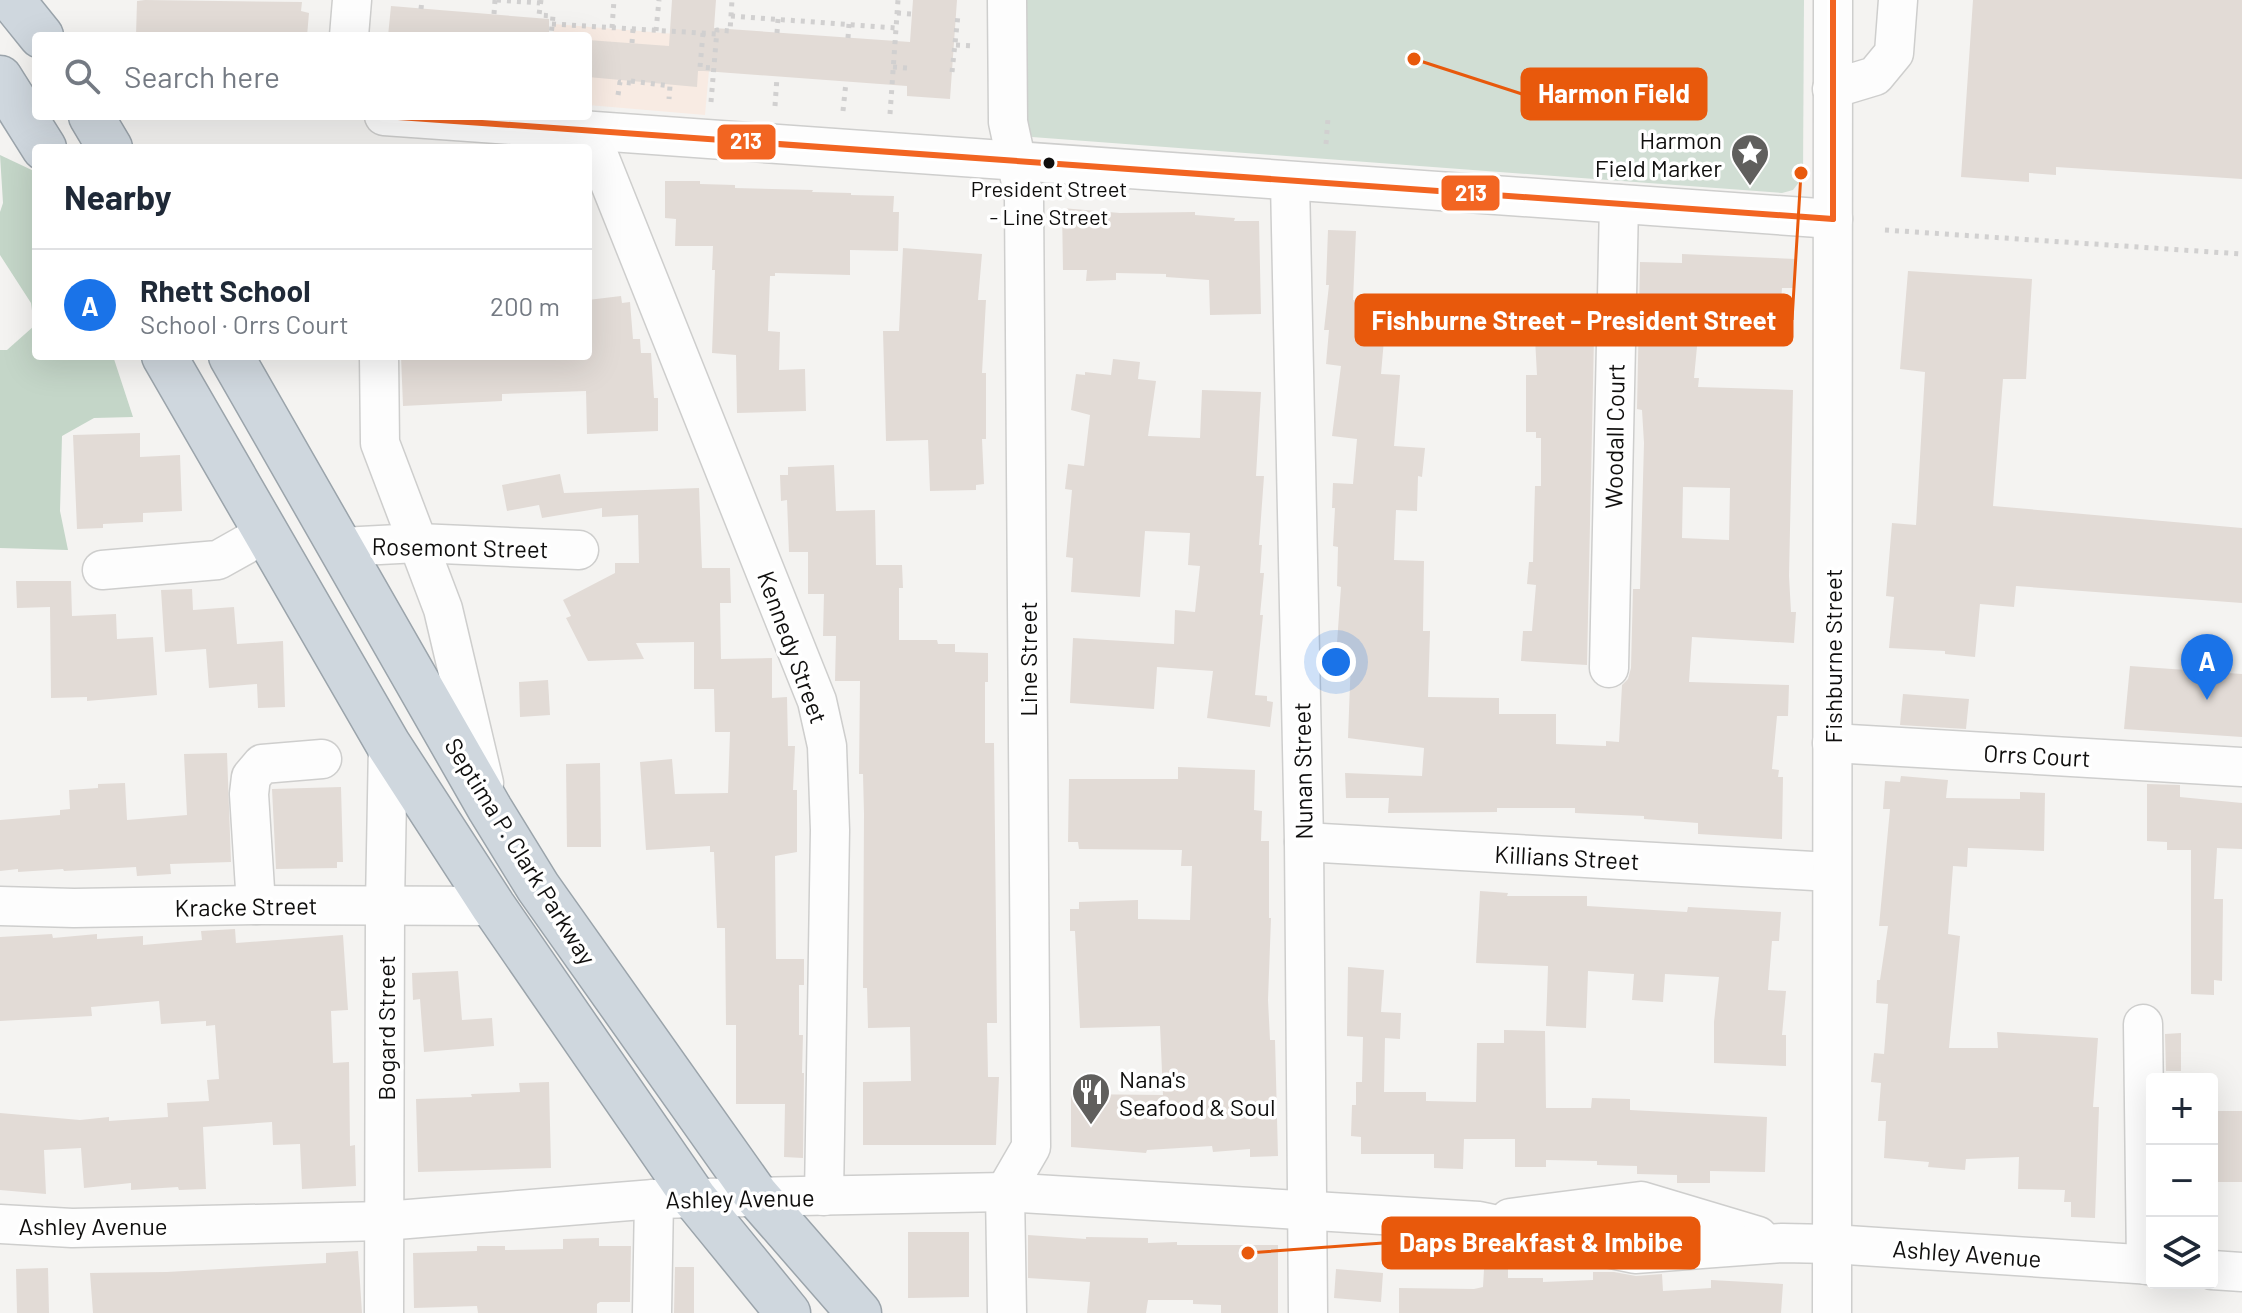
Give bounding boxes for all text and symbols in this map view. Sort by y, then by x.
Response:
search box [32,32,592,120]
icon: search [60,54,104,98]
text: Search here [124,58,280,94]
callout: Harmon Field [1522,69,1706,119]
text: Harmon Field [1538,77,1690,108]
line badge: 213 [716,123,777,161]
place label: Harmon Field Marker [1595,125,1722,182]
text: 213 [730,127,762,153]
place icon: Harmon Field Marker [1729,132,1771,187]
marker: President Street - Line Street [1041,155,1057,171]
line badge: 213 [1440,174,1501,212]
place label: President Street - Line Street [971,175,1127,229]
text: Nearby [64,176,172,217]
text: 213 [1455,179,1487,205]
text: Rhett School [140,272,311,308]
text: A [81,290,99,321]
text: 200 m [490,290,560,321]
callout: Fishburne Street - President Street [1356,295,1792,345]
text: Fishburne Street - President Street [1372,304,1776,335]
text: School · Orrs Court [140,308,349,339]
street label: Woodall Court [1598,363,1630,509]
street label: Rosemont Street [371,531,549,563]
street label: Kennedy Street [752,567,834,727]
street label: Fishburne Street [1818,569,1847,743]
street label: Line Street [1013,601,1042,717]
pin: A [2181,634,2233,700]
your location [1316,642,1356,682]
street label: Nunan Street [1286,702,1318,840]
street label: Septima P. Clark Parkway [439,732,603,970]
street label: Orrs Court [1983,738,2091,772]
street label: Killians Street [1494,839,1640,875]
street label: Kracke Street [174,890,318,922]
street label: Bogard Street [371,955,400,1101]
place label: Nana's Seafood & Soul [1119,1064,1275,1121]
restaurant icon: Nana's Seafood & Soul [1070,1071,1112,1126]
map controls [2146,1073,2218,1289]
button: + [2146,1073,2218,1145]
button: − [2146,1145,2218,1217]
street label: Ashley Avenue [665,1182,815,1214]
street label: Ashley Avenue [18,1211,168,1240]
button: layers [2146,1217,2218,1289]
callout: Daps Breakfast & Imbibe [1383,1218,1699,1268]
text: Daps Breakfast & Imbibe [1399,1226,1683,1257]
street label: Ashley Avenue [1892,1233,2042,1273]

